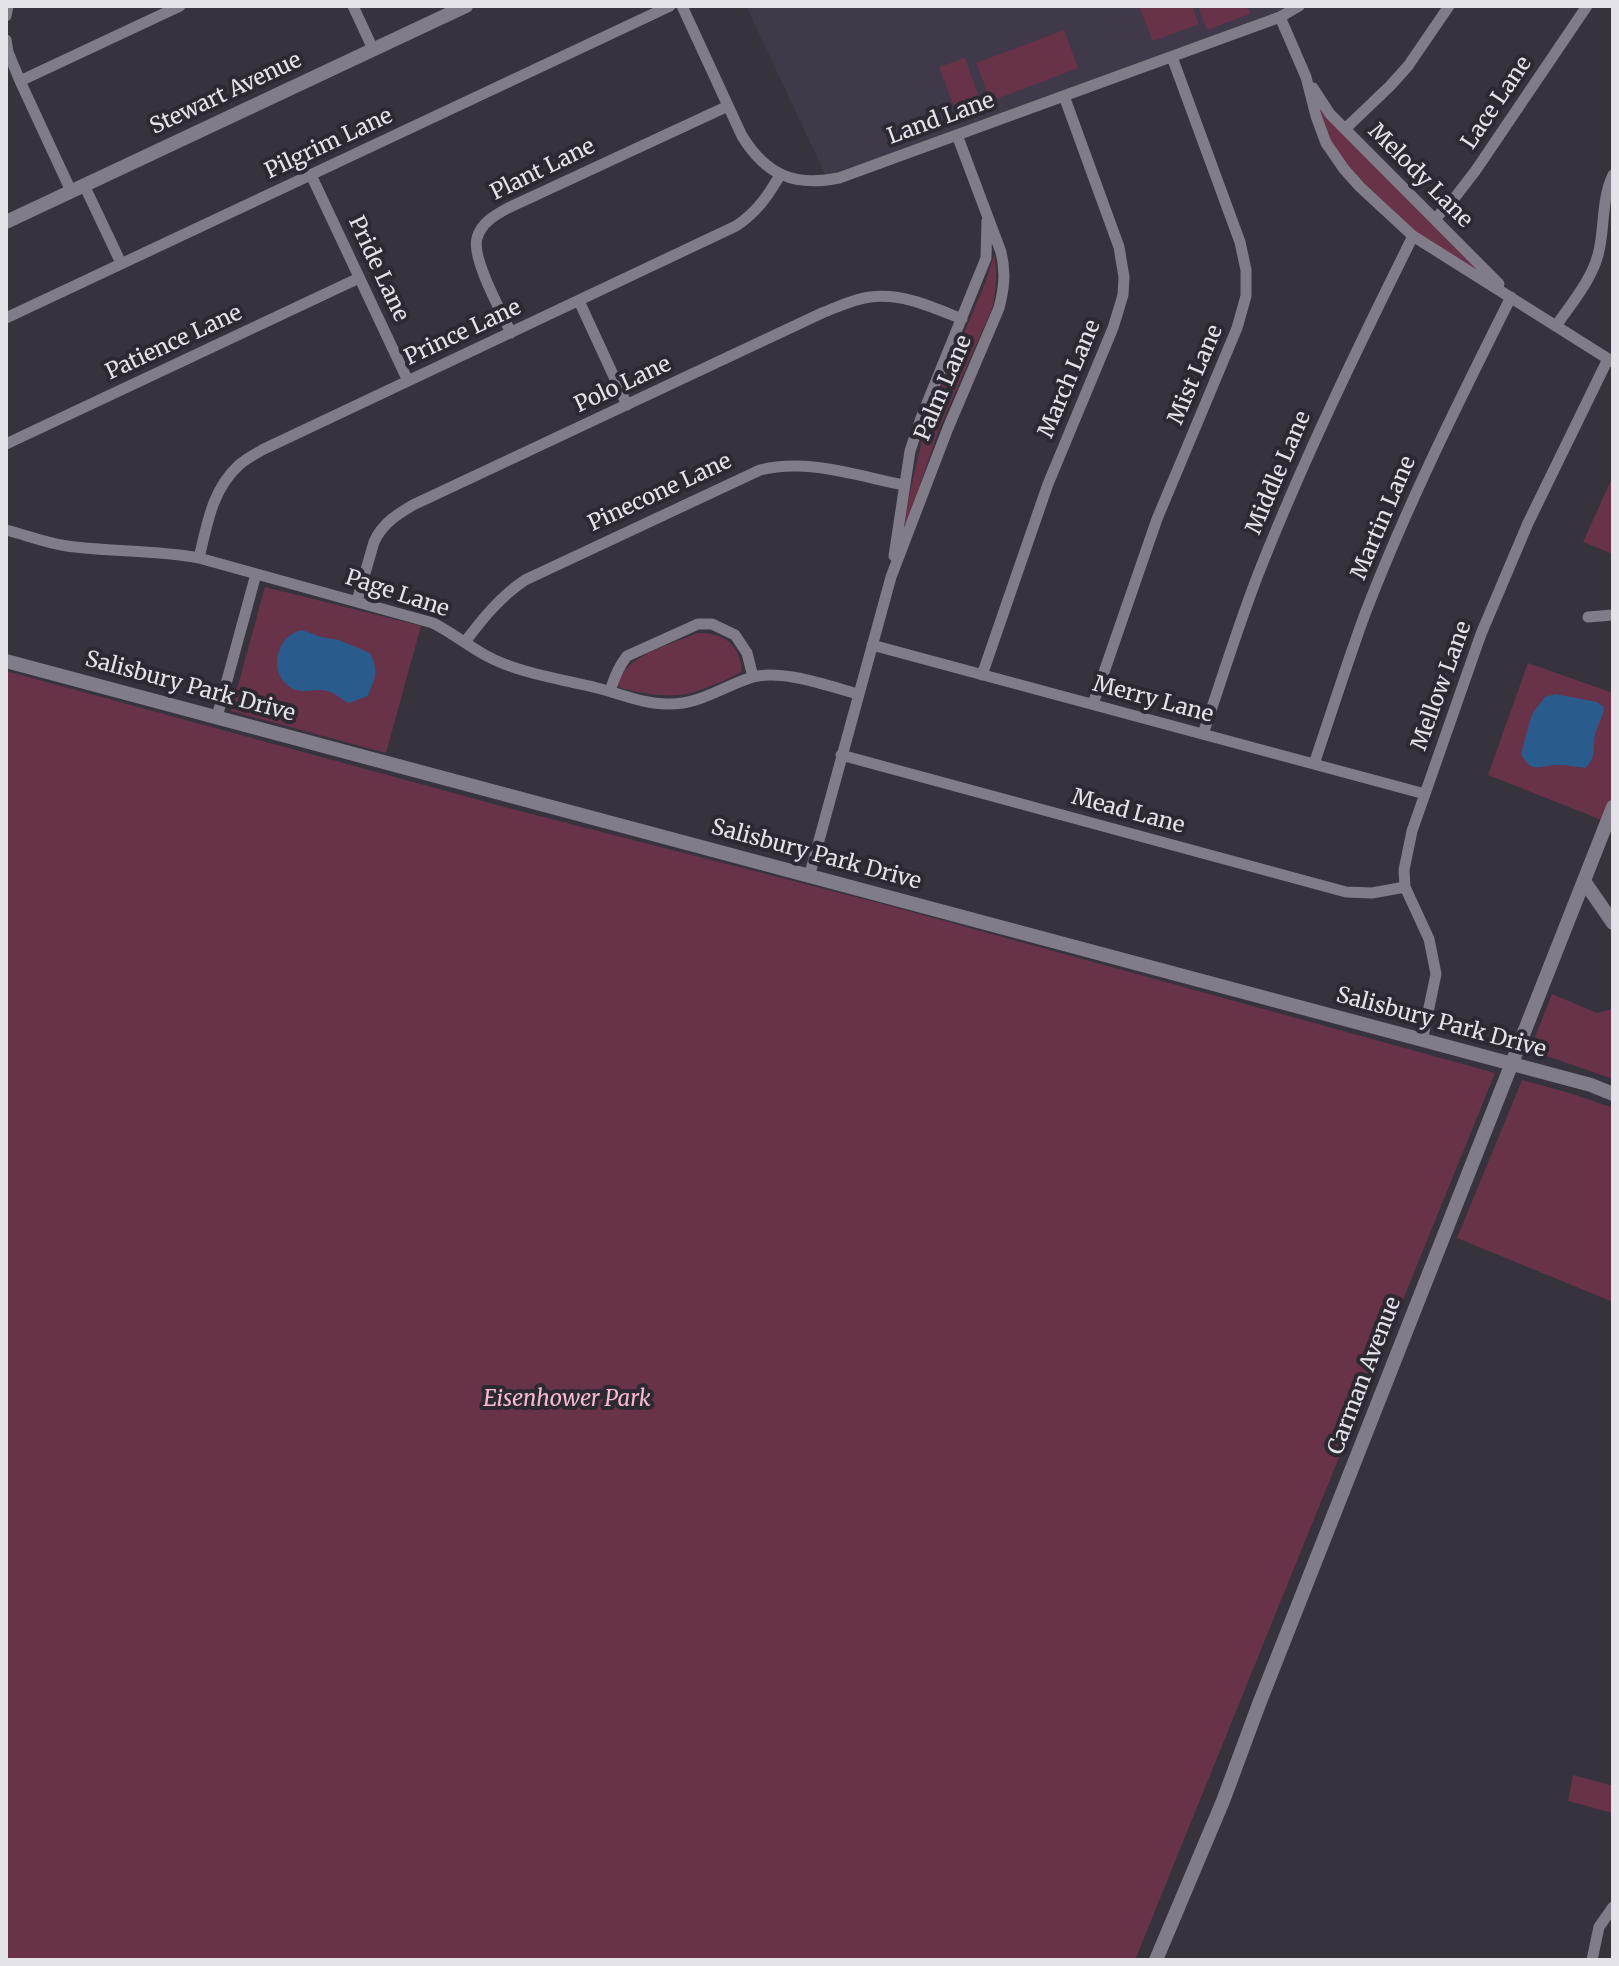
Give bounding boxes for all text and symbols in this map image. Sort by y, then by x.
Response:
street label: Stewart Avenue [146,47,306,141]
street label: Lace Lane [1456,52,1538,154]
street label: Land Lane [884,88,998,150]
street label: Pilgrim Lane [261,103,397,185]
street label: Melody Lane [1362,118,1478,234]
street label: Plant Lane [487,133,599,207]
street label: Pride Lane [342,212,414,326]
street label: Prince Lane [401,295,525,371]
street label: Patience Lane [102,300,246,386]
street label: March Lane [1033,316,1107,442]
street label: Mist Lane [1163,321,1229,429]
street label: Palm Lane [910,331,978,445]
street label: Polo Lane [571,351,675,419]
street label: Middle Lane [1241,407,1317,539]
street label: Pinecone Lane [584,448,736,538]
street label: Martin Lane [1346,452,1422,584]
street label: Page Lane [342,565,452,623]
street label: Mellow Lane [1406,618,1478,754]
street label: Salisbury Park Drive [82,646,298,728]
street label: Merry Lane [1090,671,1216,729]
street label: Mead Lane [1069,784,1187,840]
street label: Salisbury Park Drive [708,814,924,896]
street label: Salisbury Park Drive [1333,982,1549,1064]
street label: Carman Avenue [1323,1293,1407,1459]
park label: Eisenhower Park [483,1387,651,1413]

